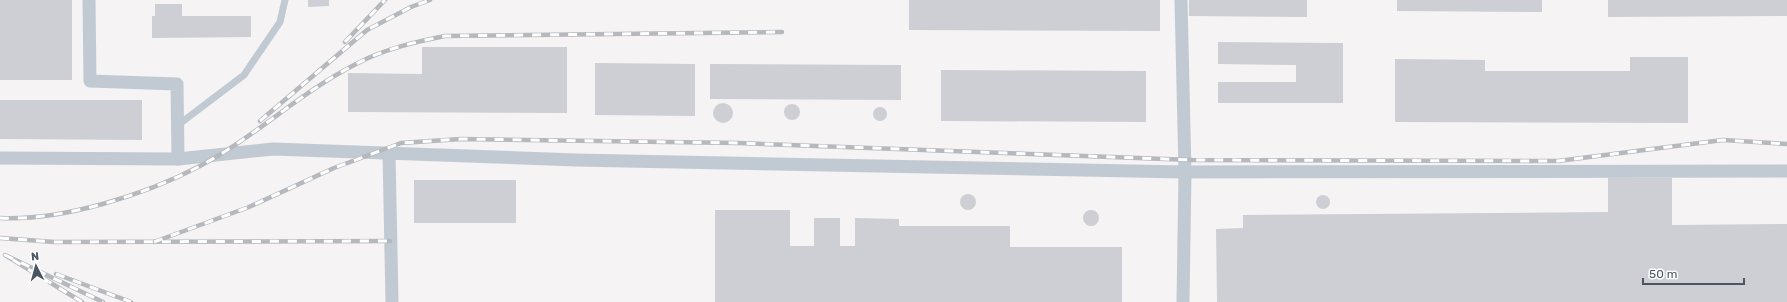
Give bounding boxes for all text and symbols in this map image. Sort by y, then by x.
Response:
north arrow [16,246,56,286]
text: N [30,250,40,263]
scale bar [1643,260,1744,286]
text: 50 m [1649,267,1677,281]

